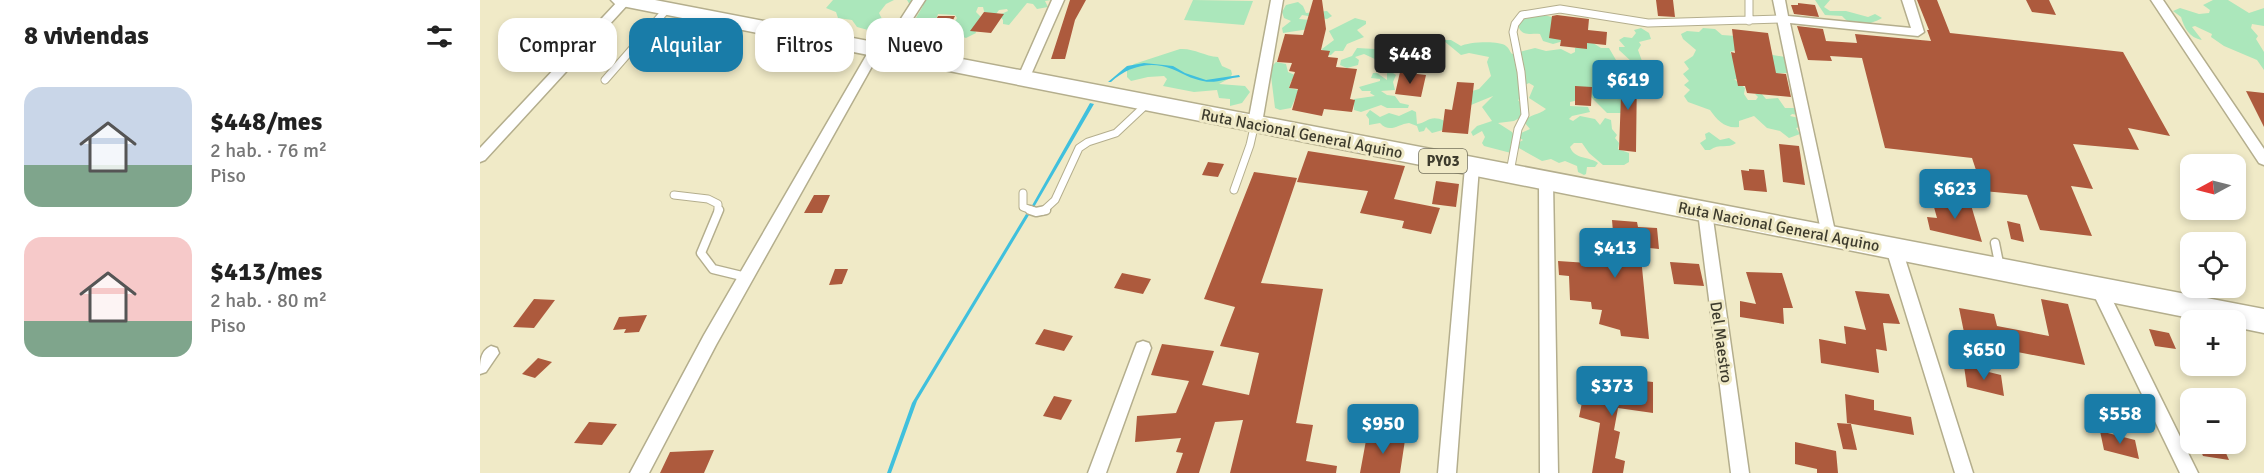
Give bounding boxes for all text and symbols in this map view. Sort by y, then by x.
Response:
chip: Comprar [498,18,617,72]
chip: Alquilar [629,18,743,72]
chip: Filtros [755,18,854,72]
chip: Nuevo [866,18,964,72]
text: 8 viviendas [24,20,149,52]
icon: filters [423,20,456,53]
pin: $448 [1374,34,1446,85]
text: $448 [1388,41,1432,66]
pin: $619 [1592,60,1664,111]
text: $619 [1606,67,1650,92]
street label: Ruta Nacional General Aquino [1199,105,1404,163]
text: $448/mes [210,106,322,138]
icon: home [72,111,144,183]
text: 2 hab. · 76 m² [210,138,327,163]
road number: PY03 [1419,149,1467,173]
north arrow [2180,154,2246,220]
map controls [2180,154,2246,454]
text: Piso [210,163,246,188]
pin: $623 [1919,169,1991,220]
text: $623 [1933,176,1977,201]
street label: Ruta Nacional General Aquino [1676,198,1881,256]
pin: $413 [1579,228,1651,279]
button: locate [2180,232,2246,298]
text: $413 [1593,235,1637,260]
text: $413/mes [210,256,322,288]
icon: home [72,261,144,333]
text: 2 hab. · 80 m² [210,288,327,313]
street label: Del Maestro [1705,300,1737,384]
button: + [2180,310,2246,376]
text: Piso [210,313,246,338]
pin: $650 [1948,330,2020,381]
text: $650 [1962,337,2006,362]
pin: $373 [1576,366,1648,417]
text: $373 [1590,373,1634,398]
button: − [2180,388,2246,454]
pin: $558 [2084,394,2156,445]
text: $558 [2098,401,2142,426]
pin: $950 [1347,404,1419,455]
text: $950 [1361,411,1405,436]

